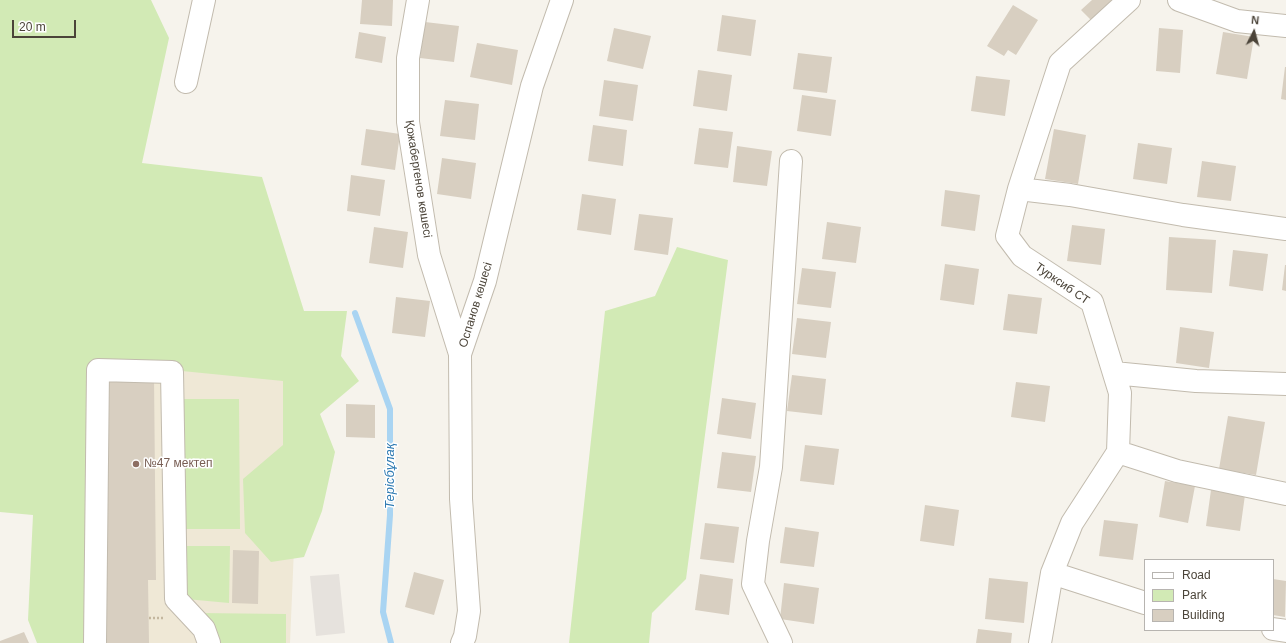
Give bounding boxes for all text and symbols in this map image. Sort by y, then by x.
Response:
scale bar [14,12,78,38]
north arrow [1234,12,1274,52]
text: N [1251,14,1260,26]
text: 20 m [19,20,46,34]
street label: Қожабергенов көшесі [402,119,434,239]
street label: Турксиб СТ [1032,260,1092,308]
street label: Оспанов көшесі [456,261,496,349]
water label: Терісбұлақ [382,443,398,509]
place label: №47 мектеп [144,457,212,471]
marker: №47 мектеп [131,459,141,469]
legend [1144,559,1274,631]
text: Road [1182,568,1211,582]
text: Park [1182,588,1207,602]
text: Building [1182,608,1225,622]

